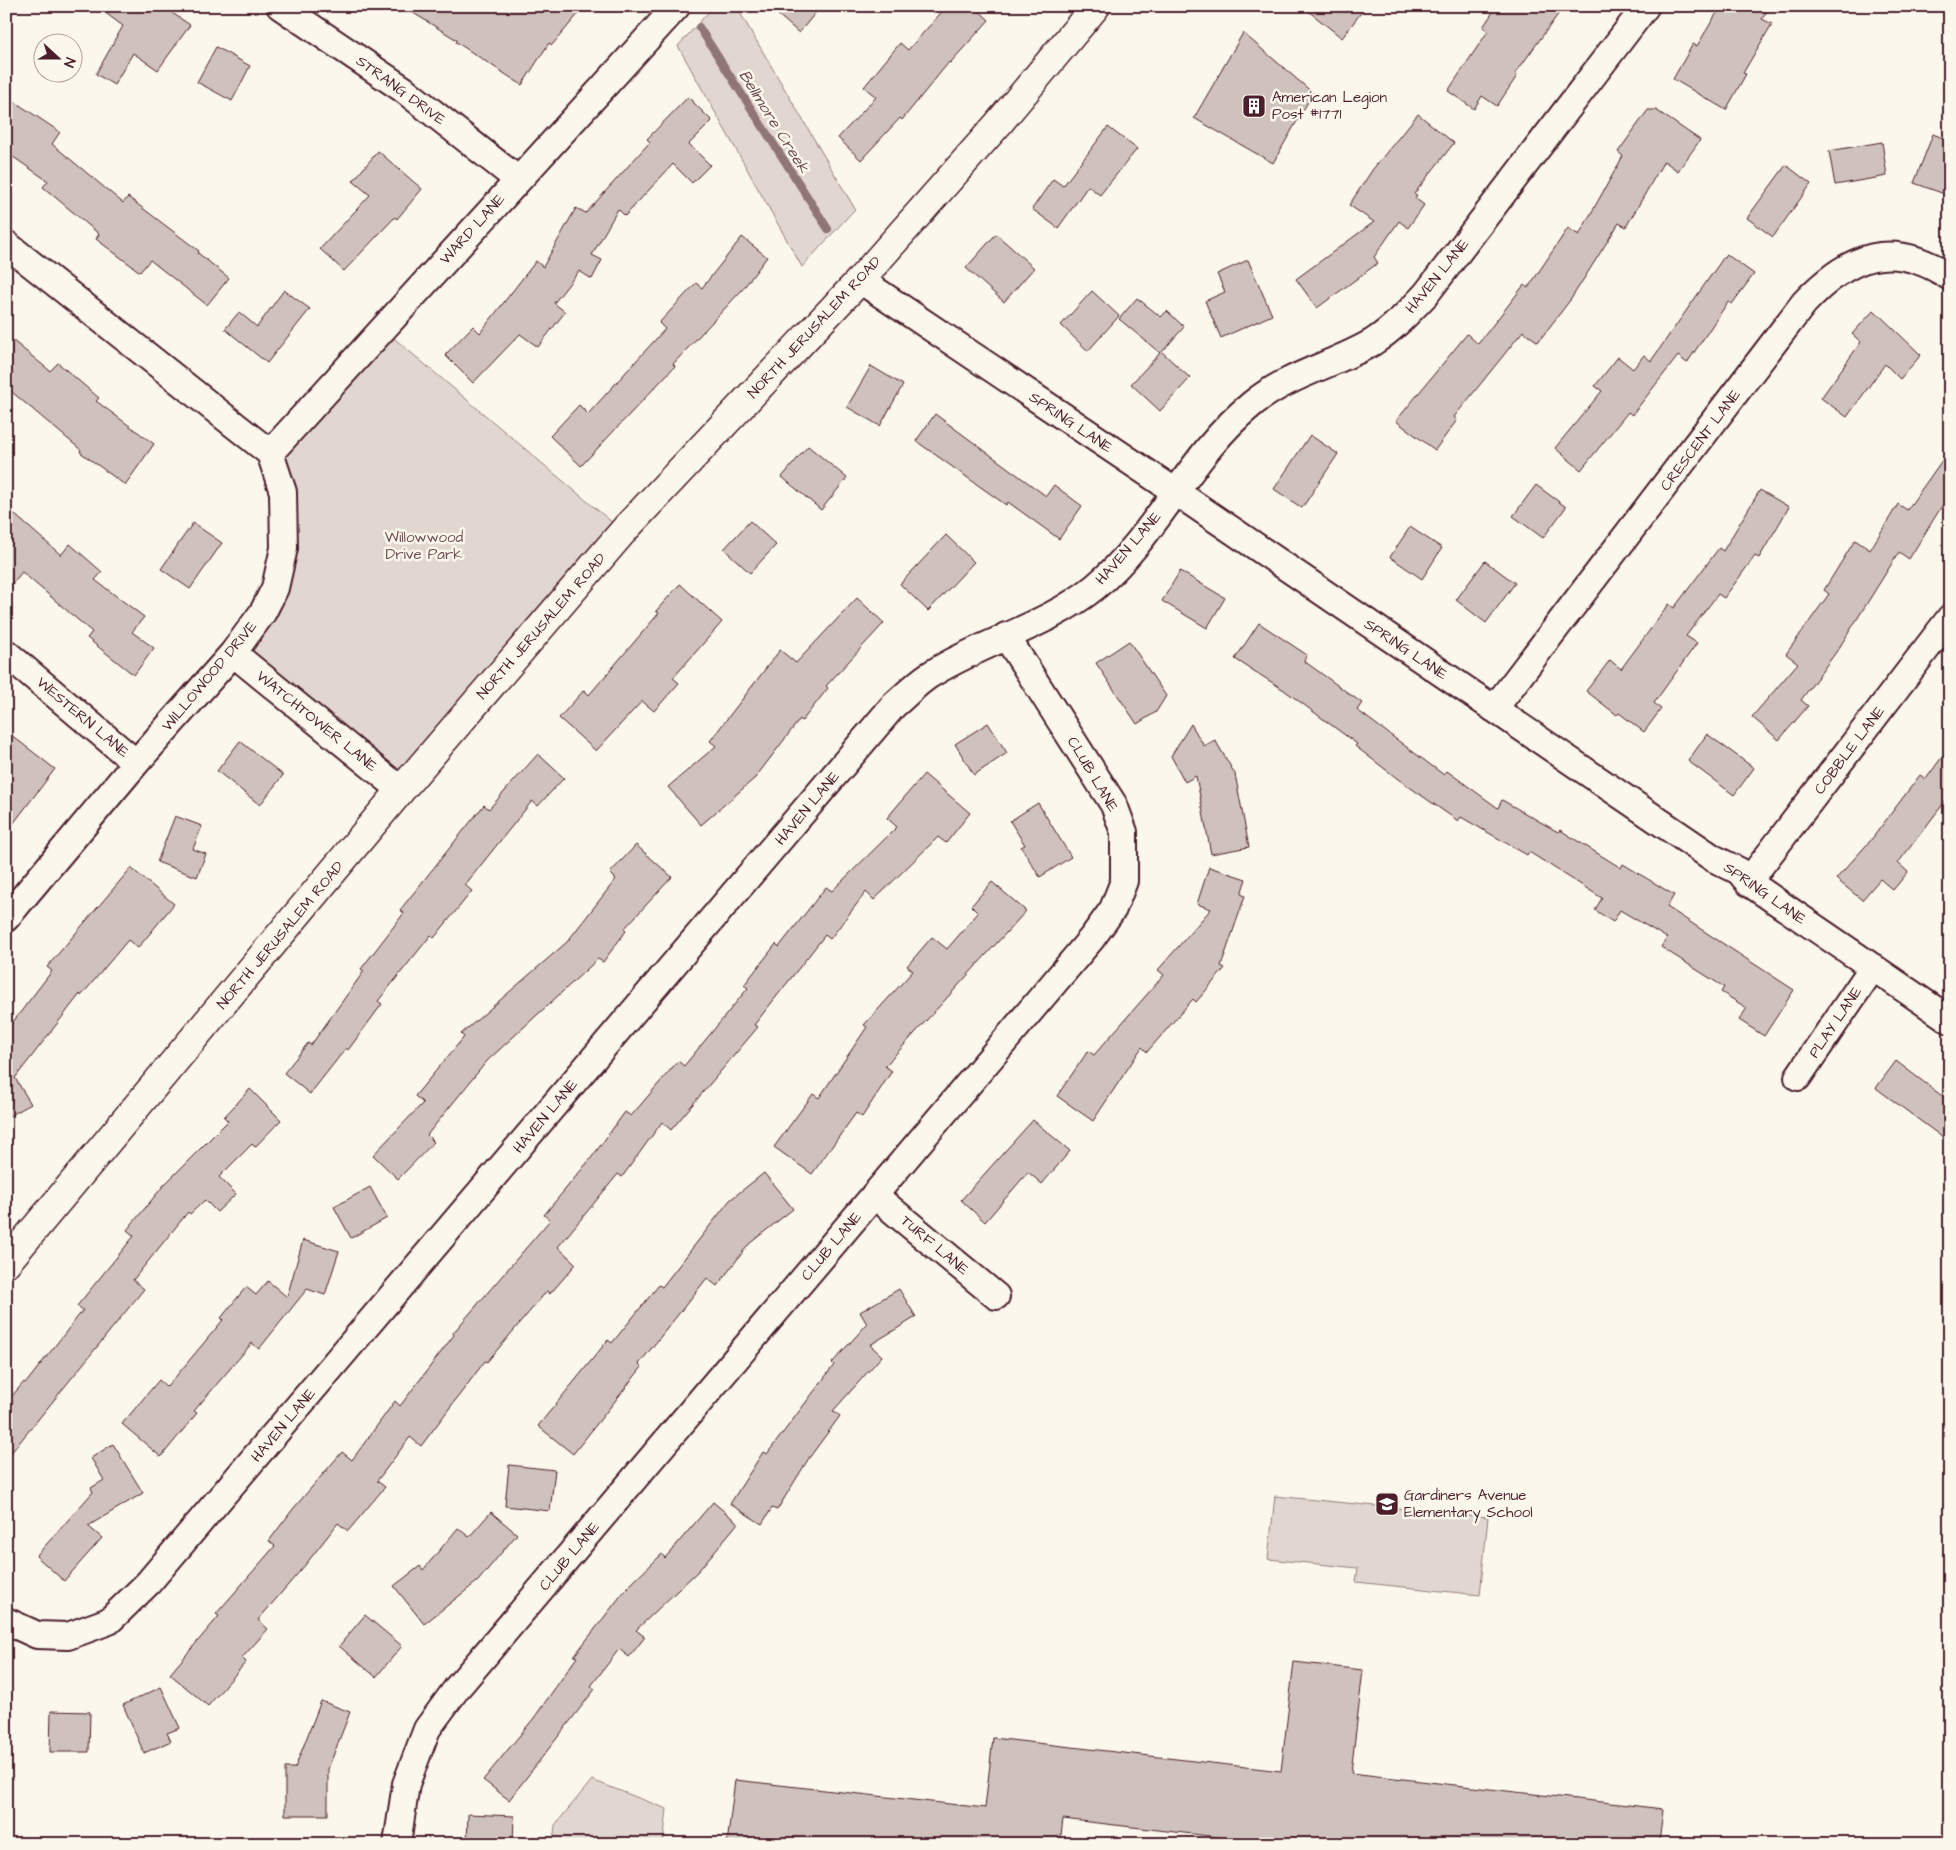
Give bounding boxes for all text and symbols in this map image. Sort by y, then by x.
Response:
north arrow [32,32,82,82]
street label: STRANG DRIVE [352,51,450,130]
text: N [58,55,80,70]
water label: Bellmore Creek [734,66,815,178]
place label: American Legion Post #1771 [1272,87,1388,125]
building icon: American Legion Post #1771 [1241,93,1267,119]
street label: WARD LANE [435,189,510,269]
street label: HAVEN LANE [1401,234,1474,318]
street label: NORTH JERUSALEM ROAD [743,251,886,403]
street label: CRESCENT LANE [1655,385,1746,495]
street label: SPRING LANE [1025,387,1117,458]
street label: HAVEN LANE [1091,507,1166,589]
park label: Willowwood Drive Park [385,527,463,565]
street label: NORTH JERUSALEM ROAD [472,548,611,704]
street label: SPRING LANE [1360,614,1452,685]
street label: WILLOWOOD DRIVE [157,617,262,736]
street label: WATCHTOWER LANE [252,666,382,777]
street label: WESTERN LANE [32,672,134,763]
street label: COBBLE LANE [1809,702,1890,799]
street label: CLUB LANE [1062,733,1123,816]
street label: HAVEN LANE [770,767,845,850]
street label: NORTH JERUSALEM ROAD [212,857,349,1014]
street label: SPRING LANE [1719,857,1810,930]
street label: PLAY LANE [1804,982,1867,1062]
street label: HAVEN LANE [508,1075,583,1158]
street label: CLUB LANE [796,1207,867,1285]
street label: TURF LANE [896,1211,973,1280]
street label: HAVEN LANE [246,1384,321,1467]
place label: Gardiners Avenue Elementary School [1404,1485,1533,1524]
school or university icon: Gardiners Avenue Elementary School [1374,1491,1400,1517]
street label: CLUB LANE [534,1517,605,1595]

